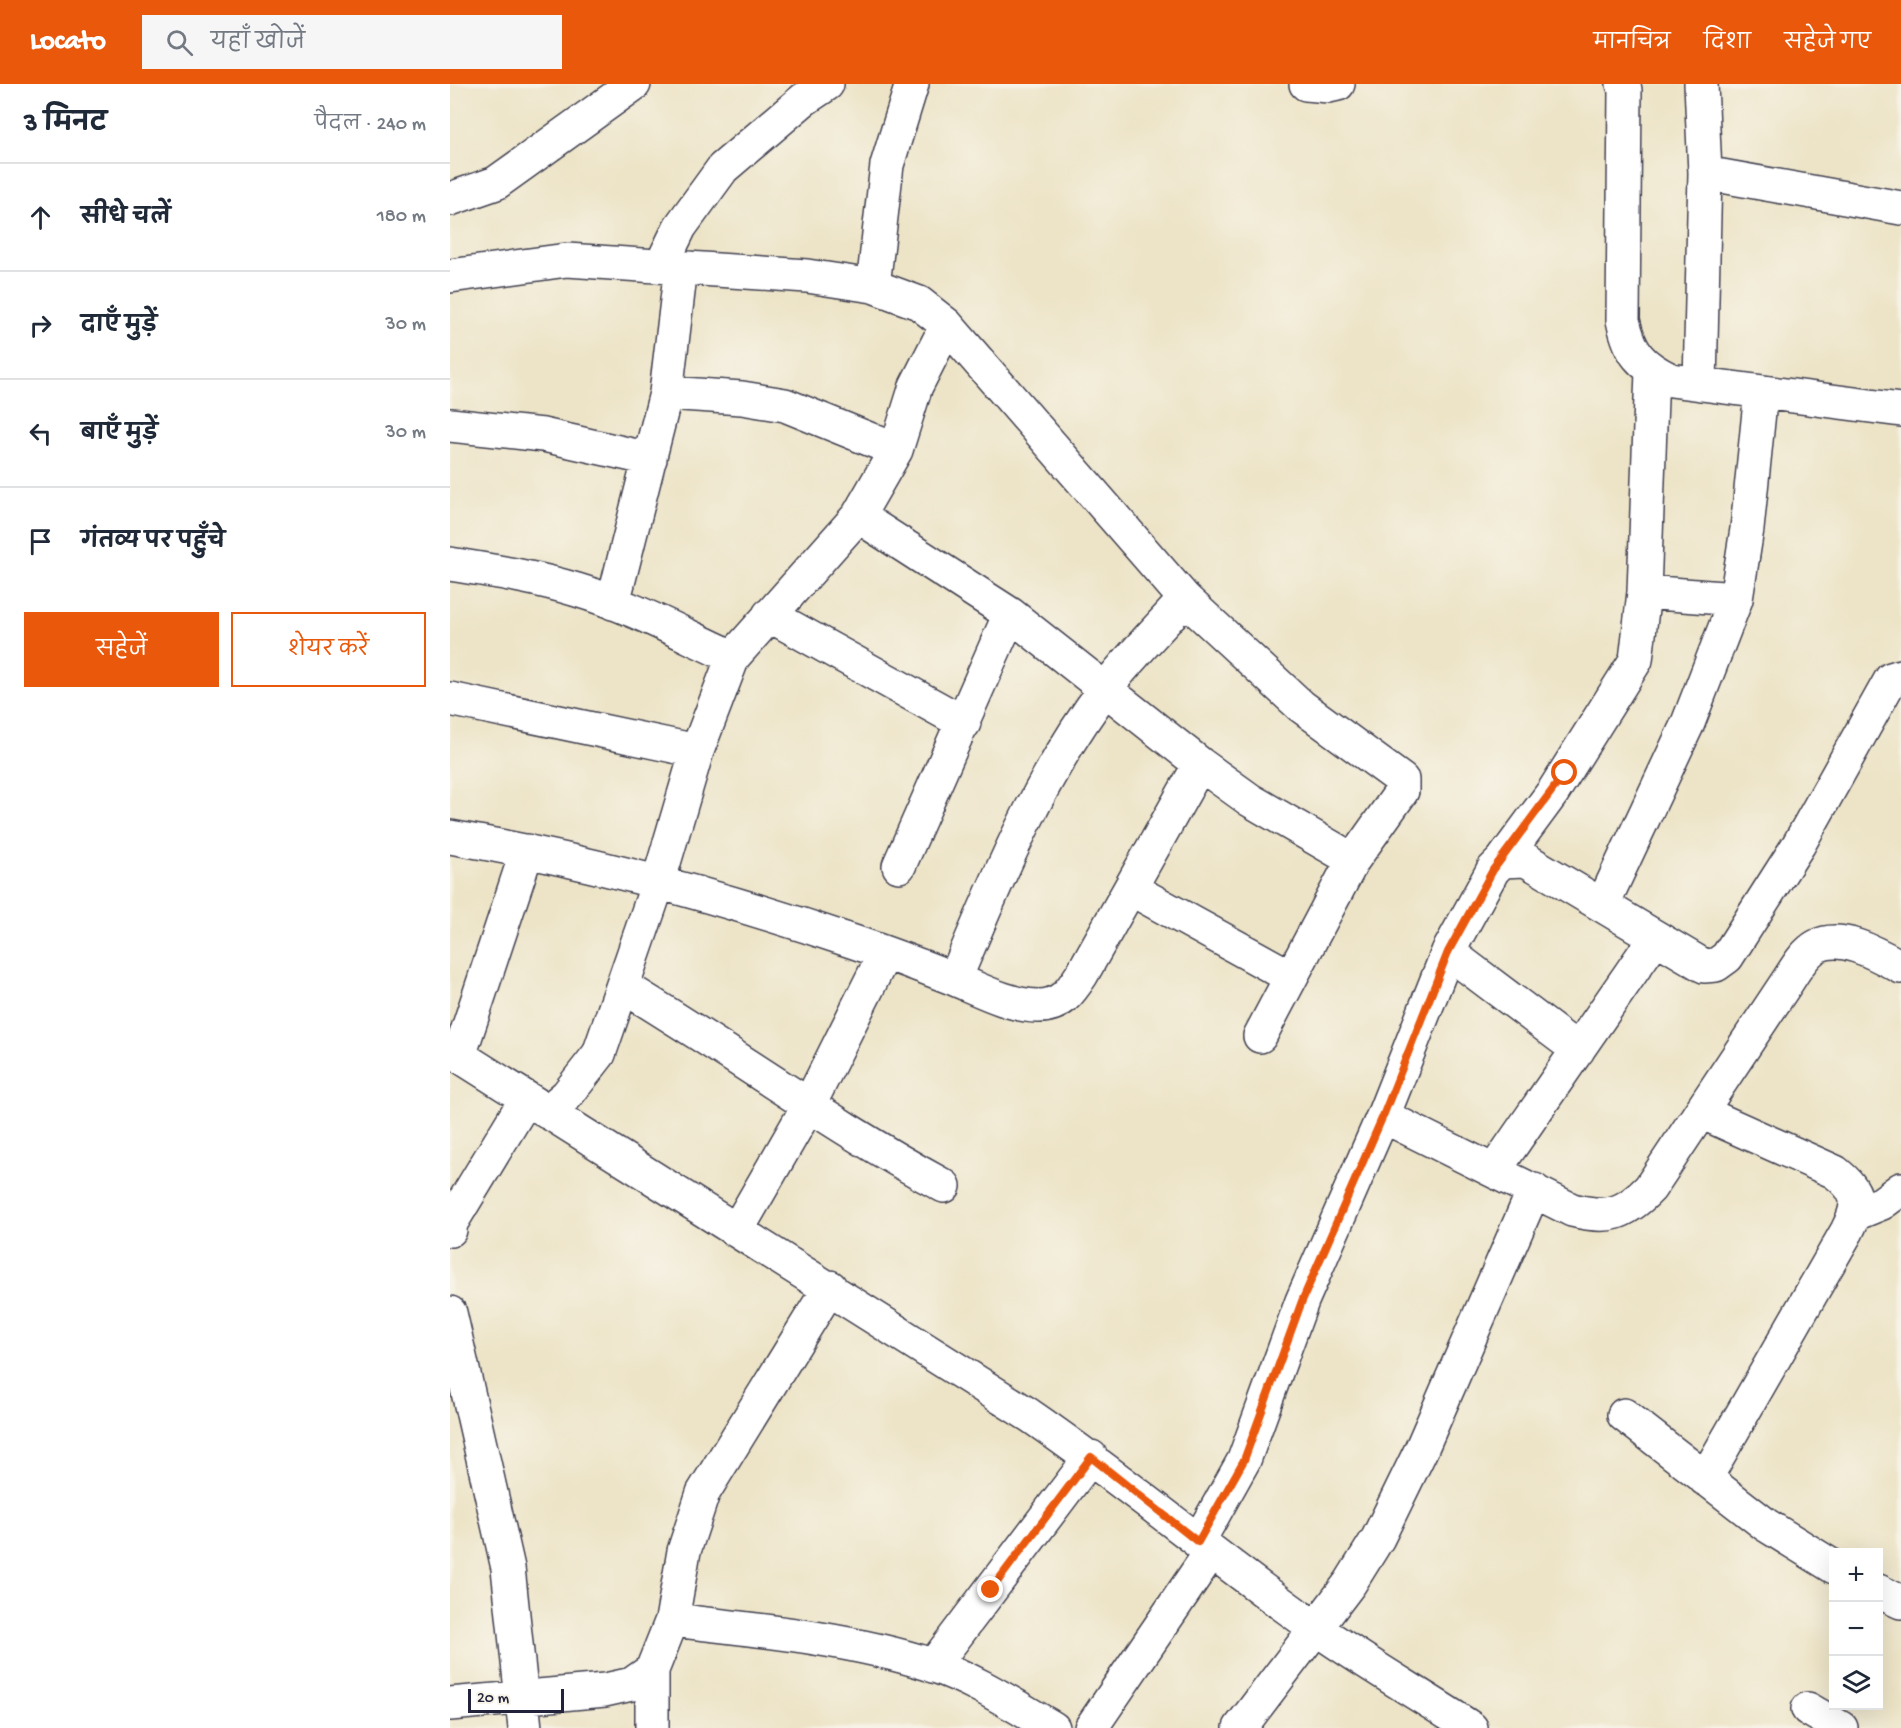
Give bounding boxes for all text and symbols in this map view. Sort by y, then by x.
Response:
search box [142,15,562,69]
text: Locato [30,26,106,59]
icon: search [163,26,196,59]
text: यहाँ खोजें [211,31,305,57]
text: मानचित्र [1594,32,1671,57]
text: दिशा [1704,32,1751,57]
text: सहेजे गए [1784,32,1871,57]
text: 3 मिनट [24,110,107,141]
text: पैदल · 240 m [314,114,426,137]
icon: ahead [24,201,57,234]
text: सीधे चलें [81,206,171,232]
text: 180 m [377,206,426,229]
icon: right [24,309,57,342]
text: दाएँ मुड़ें [81,314,157,340]
text: 30 m [385,314,426,337]
icon: left [24,417,57,450]
text: बाएँ मुड़ें [81,422,158,448]
text: 30 m [385,422,426,445]
icon: arrive [24,525,57,558]
text: गंतव्य पर पहुँचे [81,530,225,556]
button: सहेजें [24,612,219,687]
button: शेयर करें [231,612,426,687]
route start [1551,759,1577,785]
map controls [1829,1548,1883,1710]
button: + [1829,1548,1883,1602]
route end [977,1576,1003,1602]
button: − [1829,1602,1883,1656]
button: layers [1829,1656,1883,1710]
scale bar [468,1686,564,1714]
text: 20 m [477,1690,509,1709]

